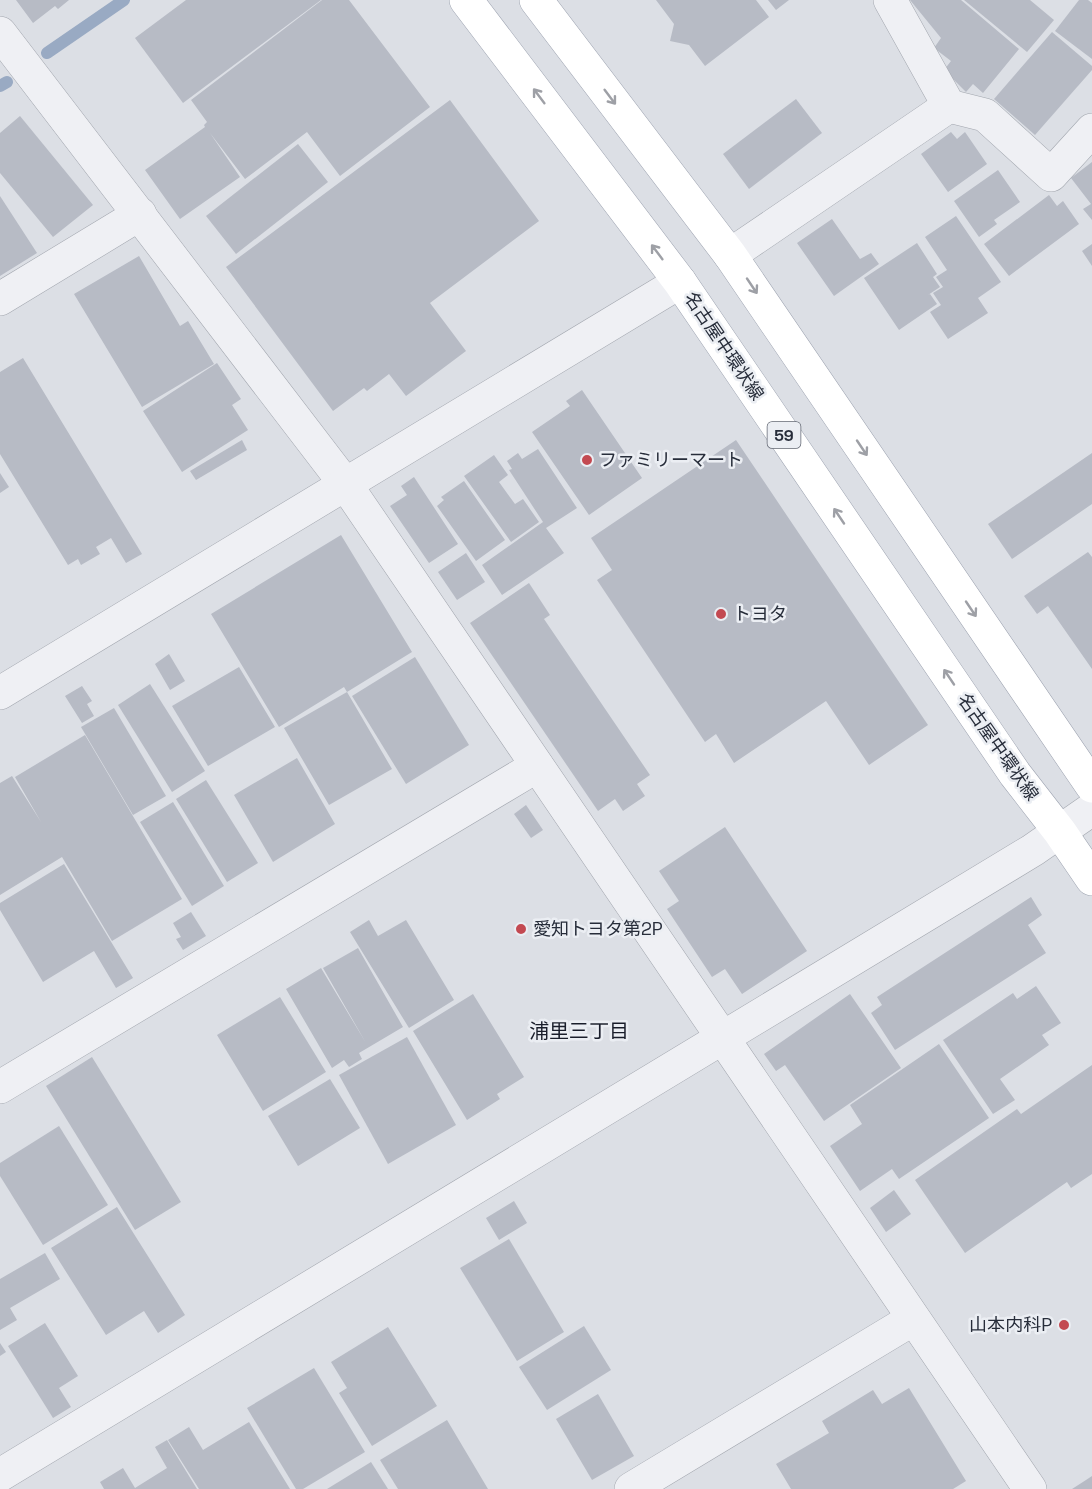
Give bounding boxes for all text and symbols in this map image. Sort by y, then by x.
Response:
one-way arrow [604,88,616,104]
one-way arrow [532,89,545,105]
one-way arrow [650,244,663,260]
one-way arrow [746,278,758,294]
street label: 名古屋中環状線 [680,287,769,404]
road number: 59 [768,422,800,448]
one-way arrow [855,439,868,456]
place label: ファミリーマート [599,448,743,471]
marker: ファミリーマート [580,453,594,467]
one-way arrow [833,508,845,525]
one-way arrow [965,600,977,617]
place label: トヨタ [733,602,787,625]
marker: トヨタ [714,607,728,621]
one-way arrow [943,669,955,686]
street label: 名古屋中環状線 [953,689,1044,805]
place label: 愛知トヨタ第2P [533,917,663,940]
marker: 愛知トヨタ第2P [514,922,528,936]
district label: 浦里三丁目 [529,1018,629,1044]
place label: 山本内科P [969,1313,1052,1336]
marker: 山本内科P [1057,1318,1071,1332]

